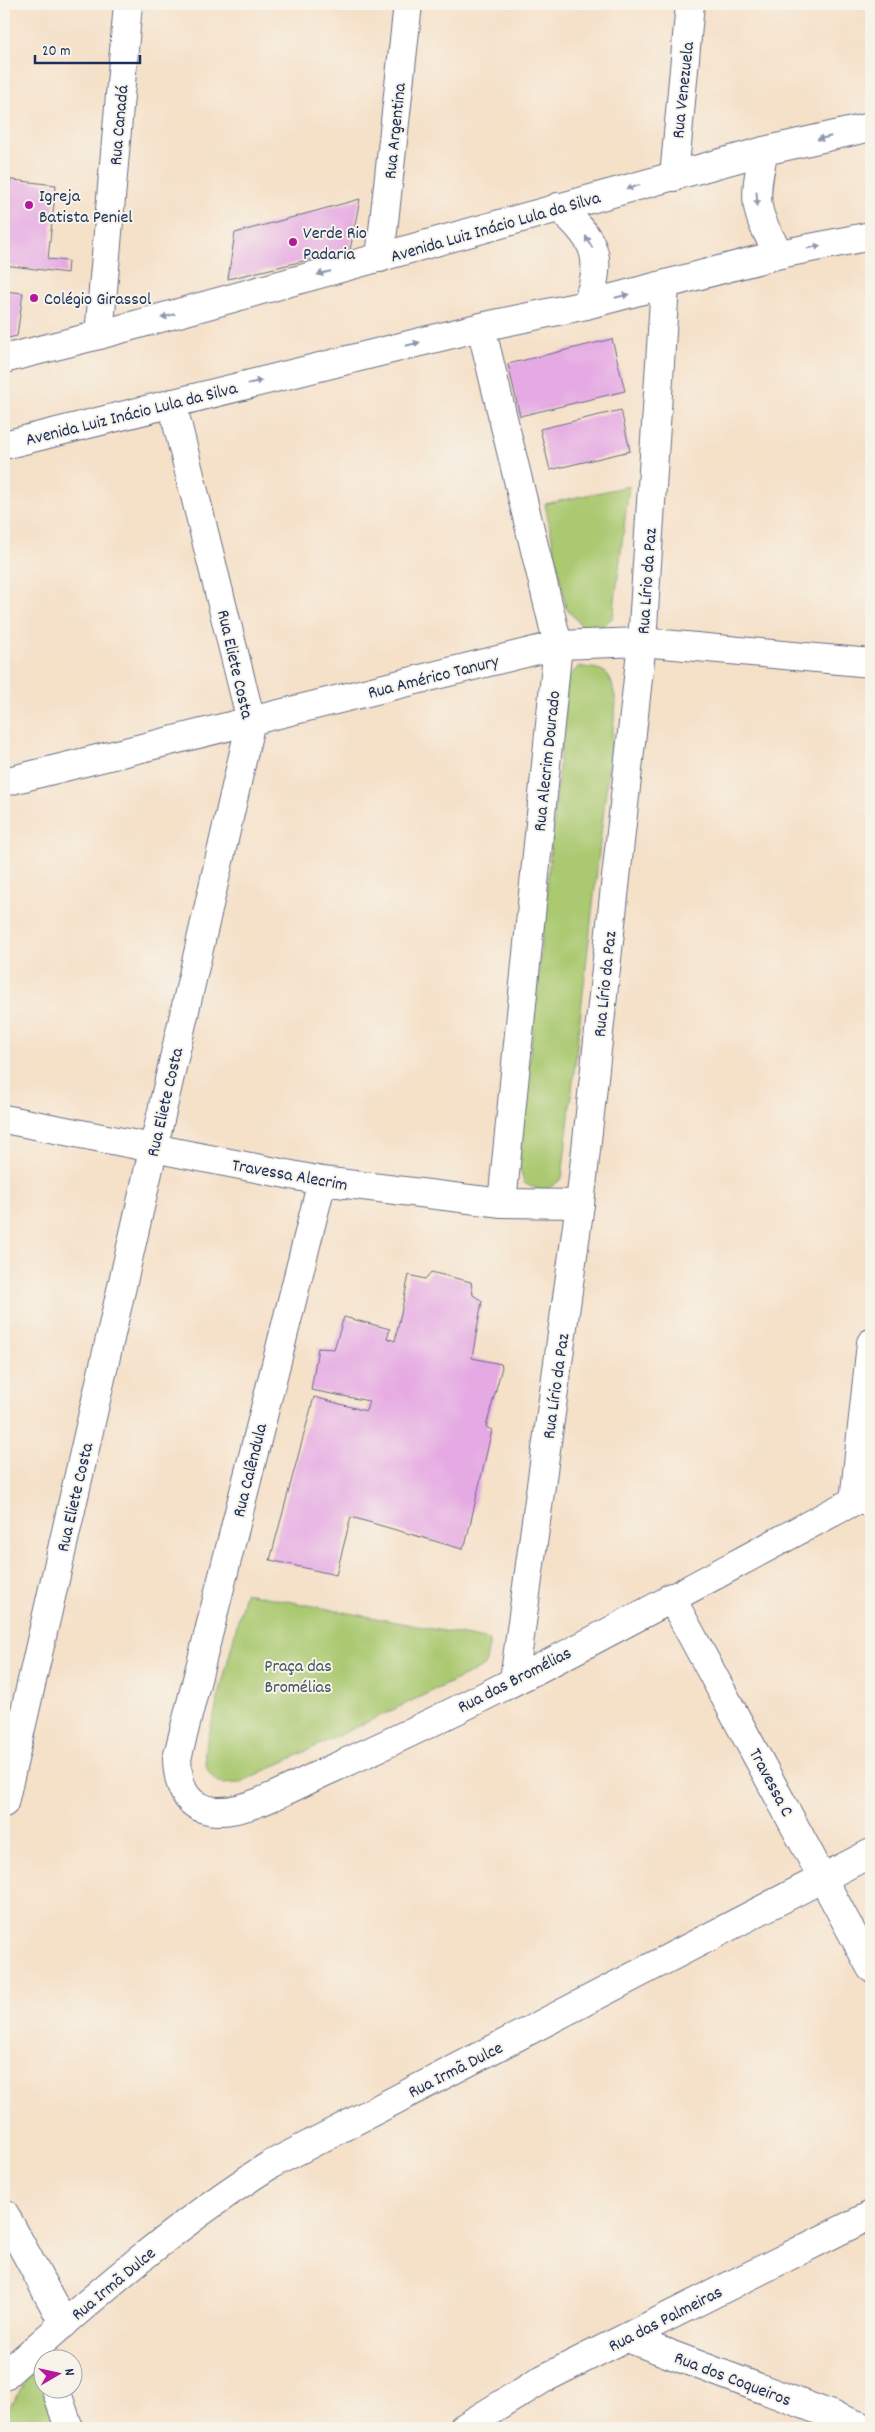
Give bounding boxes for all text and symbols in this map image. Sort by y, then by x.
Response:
scale bar [35,32,140,64]
street label: Rua Venezuela [667,40,702,140]
text: 20 m [42,41,70,63]
street label: Rua Argentina [379,81,414,181]
street label: Rua Canadá [105,84,136,166]
one-way arrow [816,134,831,142]
one-way arrow [625,184,640,192]
place label: Igreja Batista Peniel [39,185,133,231]
street label: Avenida Luiz Inácio Lula da Silva [388,186,604,270]
one-way arrow [754,191,762,207]
marker: Igreja Batista Peniel [23,199,35,211]
place label: Verde Rio Padaria [303,222,367,268]
one-way arrow [585,235,594,249]
marker: Verde Rio Padaria [287,236,299,248]
one-way arrow [806,243,822,251]
one-way arrow [317,269,332,277]
place label: Colégio Girassol [44,288,152,313]
one-way arrow [615,291,630,299]
marker: Colégio Girassol [28,292,40,304]
one-way arrow [160,312,175,320]
one-way arrow [405,340,420,348]
street label: Avenida Luiz Inácio Lula da Silva [23,377,241,454]
one-way arrow [247,378,262,386]
street label: Rua Lírio da Paz [632,527,665,635]
street label: Rua Eliete Costa [209,608,258,722]
street label: Rua Américo Tanury [366,650,502,707]
street label: Rua Alecrim Dourado [529,690,568,833]
street label: Rua Lírio da Paz [588,930,624,1038]
street label: Rua Eliete Costa [142,1045,191,1159]
street label: Travessa Alecrim [230,1154,349,1199]
street label: Rua Lírio da Paz [538,1332,577,1441]
street label: Rua Calêndula [228,1421,275,1520]
street label: Rua Eliete Costa [52,1440,101,1554]
street label: Rua das Bromélias [454,1642,576,1721]
park label: Praça das Bromélias [264,1655,332,1701]
street label: Travessa C [741,1744,798,1822]
street label: Rua Irmã Dulce [404,2037,508,2106]
street label: Rua Irmã Dulce [67,2242,162,2328]
street label: Rua das Palmeiras [605,2281,727,2360]
street label: Rua dos Coqueiros [670,2347,794,2414]
north arrow [32,2350,82,2400]
text: N [58,2367,79,2377]

